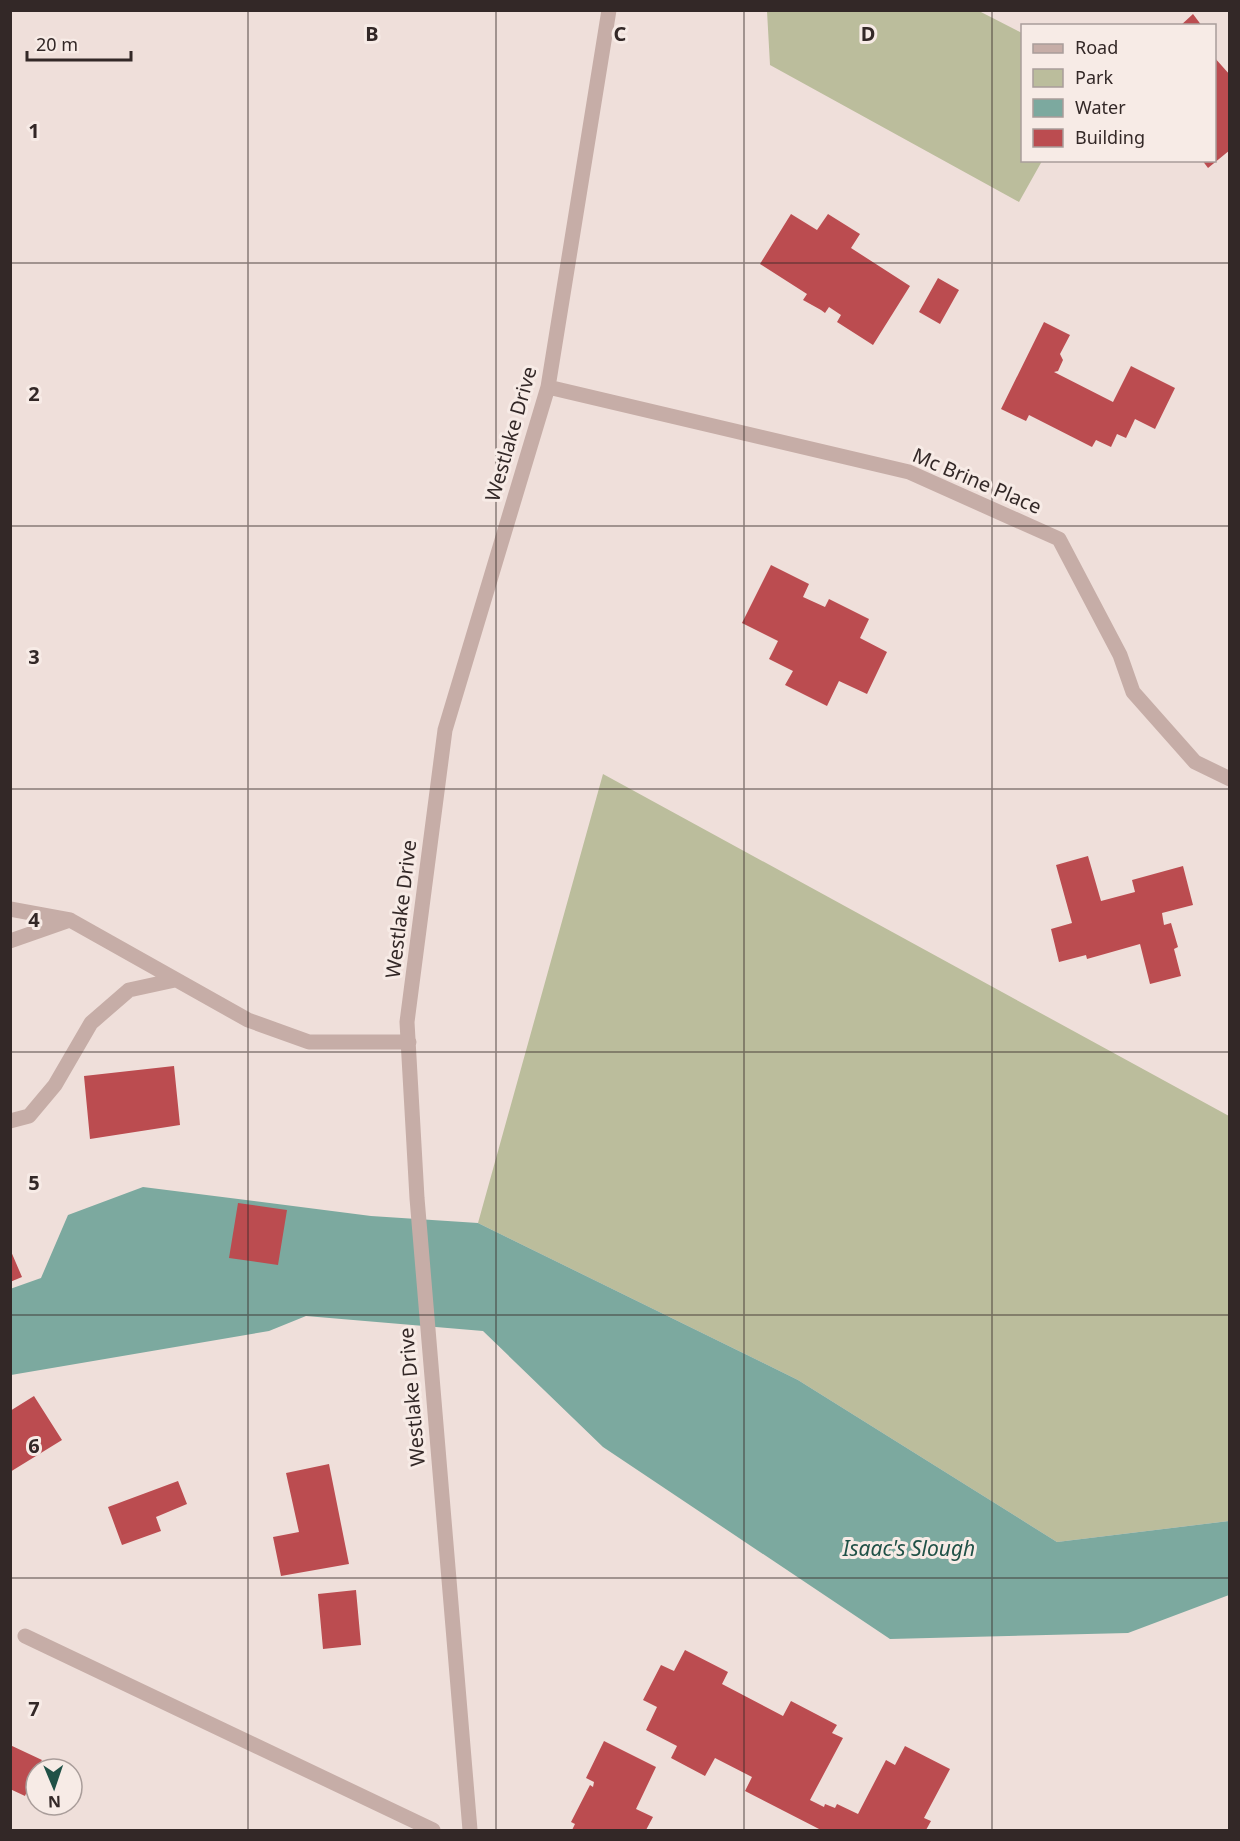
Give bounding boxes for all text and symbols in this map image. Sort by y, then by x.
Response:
text: B [365,20,379,47]
text: C [614,20,627,47]
text: D [861,20,875,47]
scale bar [27,24,130,62]
legend [1021,24,1216,162]
text: 20 m [36,32,78,56]
text: Road [1075,35,1118,59]
text: Park [1075,65,1113,89]
text: Water [1075,95,1126,119]
text: 1 [28,117,40,144]
text: Building [1075,125,1145,149]
street label: Westlake Drive [478,363,543,505]
text: 2 [28,380,40,407]
street label: Mc Brine Place [909,441,1046,520]
text: 3 [28,643,40,670]
street label: Westlake Drive [379,838,422,980]
text: 4 [28,906,40,933]
text: 5 [28,1169,40,1196]
street label: Westlake Drive [392,1326,431,1468]
text: 6 [28,1432,40,1459]
water label: Isaac's Slough [842,1534,975,1562]
text: 7 [28,1695,40,1722]
north arrow [24,1757,84,1817]
text: N [48,1791,61,1813]

